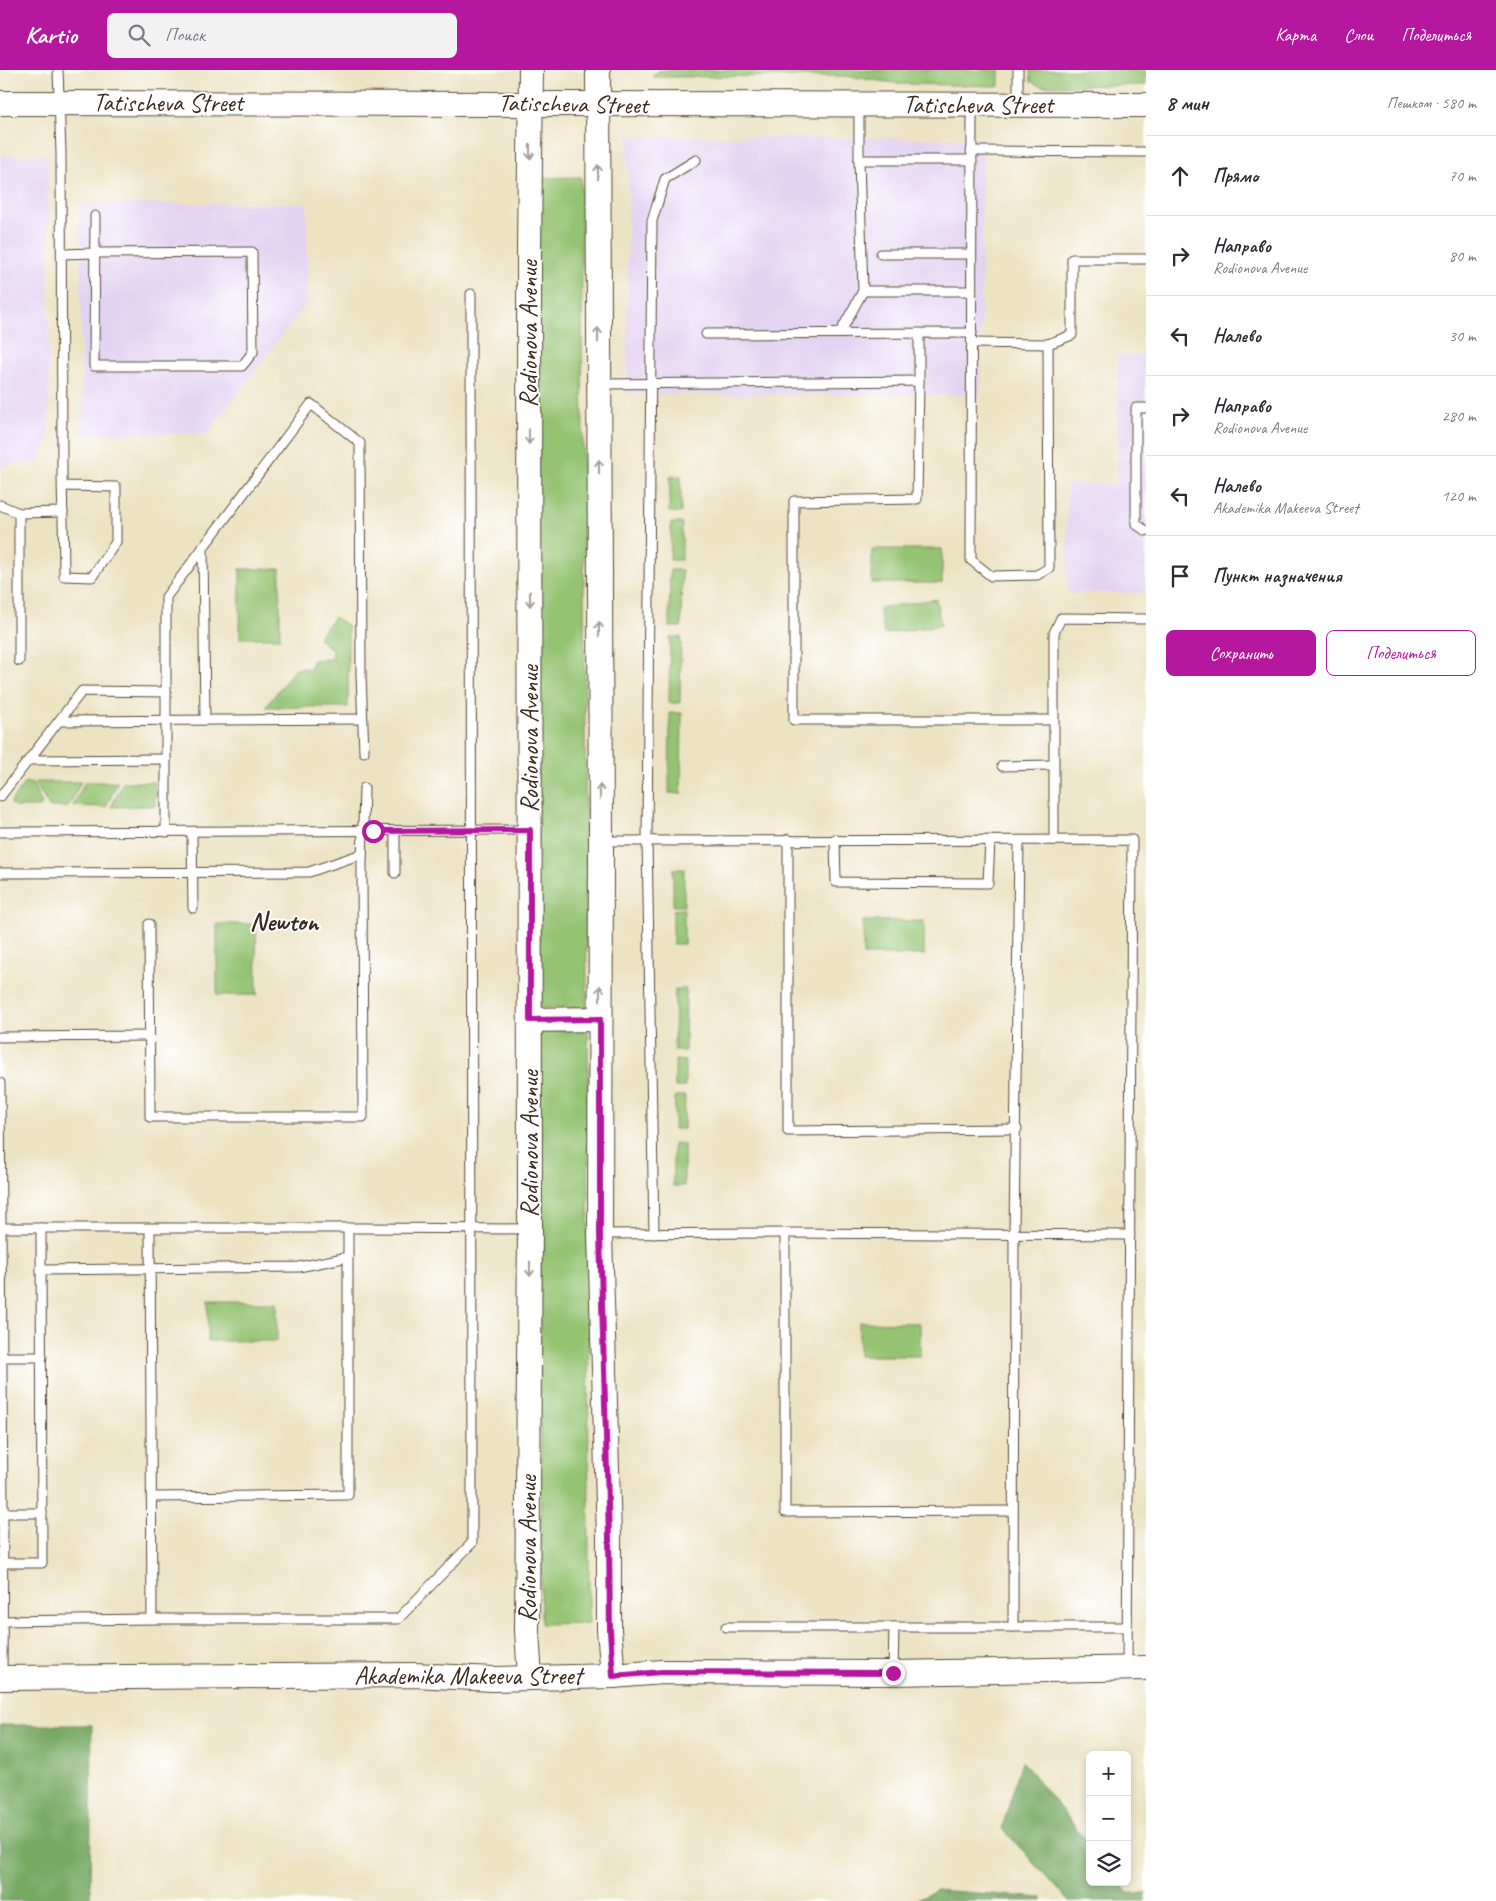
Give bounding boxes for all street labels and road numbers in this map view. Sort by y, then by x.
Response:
street label: Tatischeva Street [93,87,246,119]
street label: Tatischeva Street [498,87,651,121]
street label: Tatischeva Street [903,89,1056,121]
street label: Rodionova Avenue [513,259,545,408]
street label: Rodionova Avenue [514,664,546,813]
street label: Rodionova Avenue [514,1069,546,1218]
street label: Rodionova Avenue [512,1474,544,1623]
street label: Akademika Makeeva Street [354,1660,585,1692]

